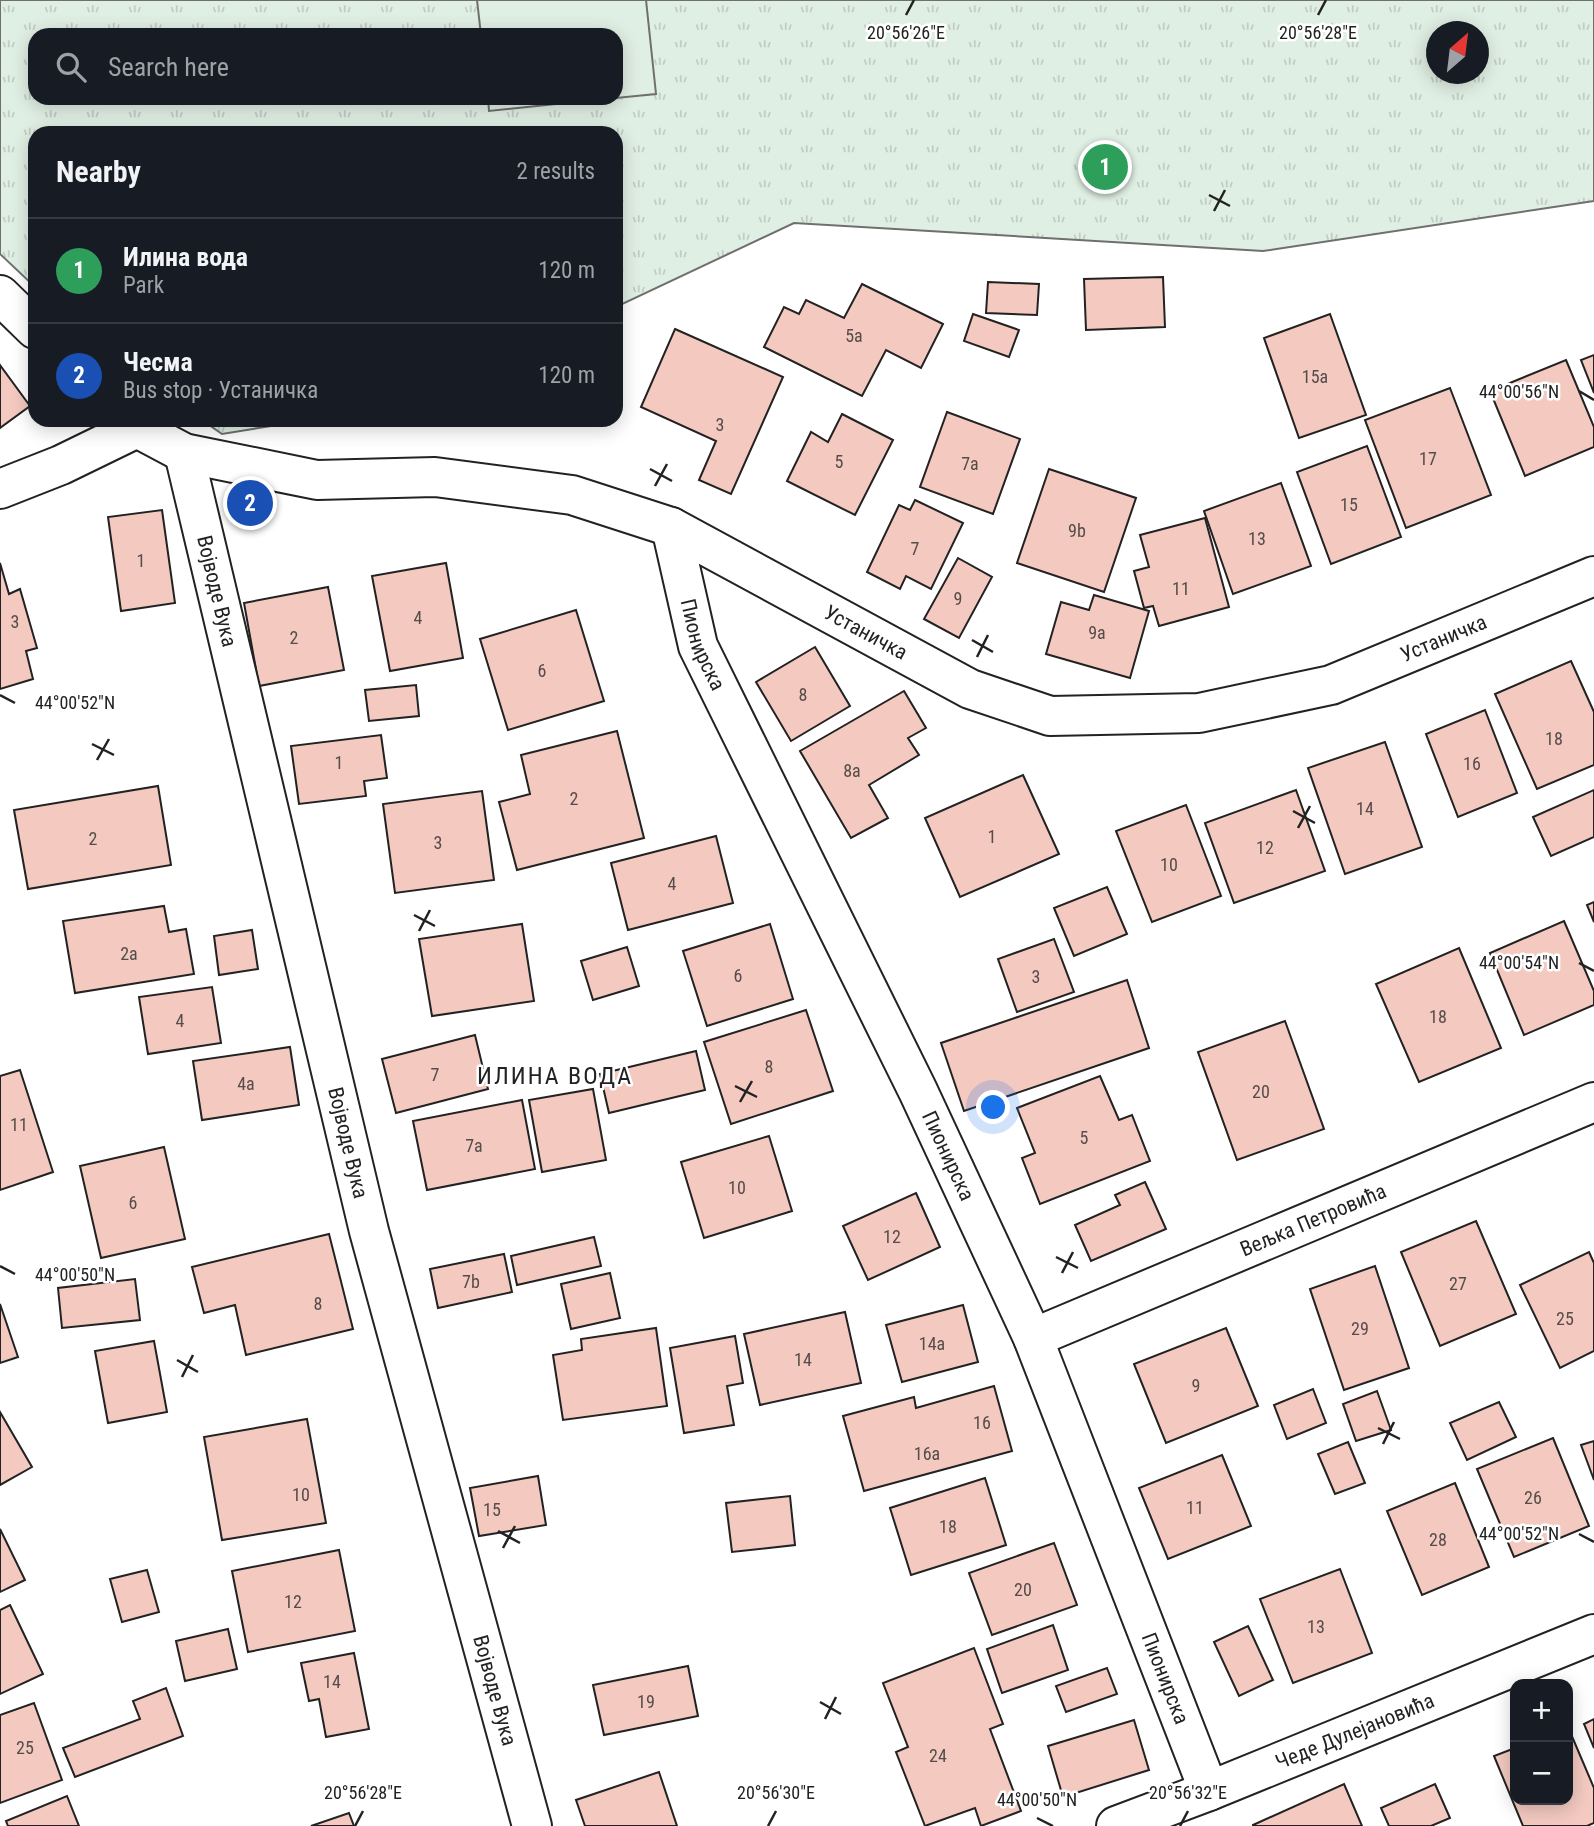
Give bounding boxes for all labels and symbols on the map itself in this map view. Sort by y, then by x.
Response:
north arrow [1426,21,1489,84]
text: 20°56'26"E [867,22,945,43]
text: 20°56'28"E [1279,22,1357,43]
pin: 1 [1082,141,1128,193]
house number: 5a [845,325,863,346]
house number: 15a [1302,366,1328,387]
text: 44°00'56"N [1479,381,1559,402]
house number: 3 [716,414,724,435]
house number: 17 [1419,448,1437,469]
house number: 5 [835,451,844,472]
house number: 7a [961,453,979,474]
pin: 2 [227,477,273,529]
house number: 15 [1340,494,1358,515]
house number: 9b [1068,520,1086,541]
house number: 13 [1248,528,1266,549]
street label: Војводе Вука [192,533,242,649]
house number: 7 [911,538,920,559]
house number: 1 [137,550,145,571]
house number: 11 [1172,578,1190,599]
house number: 9 [954,588,962,609]
street label: Пионирска [676,597,730,694]
street label: Устаничка [820,600,911,665]
house number: 4 [414,607,423,628]
street label: Устаничка [1397,610,1490,667]
house number: 3 [11,611,19,632]
house number: 9a [1088,622,1106,643]
house number: 2 [290,627,299,648]
house number: 6 [538,660,546,681]
house number: 8 [799,684,807,705]
text: 44°00'52"N [35,692,115,713]
house number: 18 [1545,728,1563,749]
house number: 1 [335,752,343,773]
house number: 16 [1463,753,1481,774]
house number: 8a [843,760,861,781]
house number: 2 [570,788,579,809]
house number: 14 [1356,798,1374,819]
house number: 1 [988,826,996,847]
house number: 2 [89,828,98,849]
house number: 3 [434,832,442,853]
house number: 12 [1256,837,1274,858]
house number: 10 [1160,854,1178,875]
house number: 4 [668,873,677,894]
house number: 2a [120,943,138,964]
text: 44°00'54"N [1479,952,1559,973]
house number: 6 [734,965,742,986]
house number: 3 [1032,966,1040,987]
house number: 18 [1429,1006,1447,1027]
house number: 4 [176,1010,185,1031]
house number: 8 [765,1056,773,1077]
district label: ИЛИНА ВОДА [477,1062,633,1090]
house number: 7 [431,1064,440,1085]
house number: 4a [237,1073,255,1094]
house number: 20 [1252,1081,1270,1102]
street label: Војводе Вука [323,1085,373,1201]
your location [976,1090,1010,1124]
street label: Пионирска [917,1107,979,1204]
house number: 11 [10,1114,28,1135]
house number: 5 [1080,1127,1089,1148]
house number: 7a [465,1135,483,1156]
house number: 10 [728,1177,746,1198]
street label: Вељка Петровића [1237,1179,1390,1261]
house number: 6 [129,1192,137,1213]
house number: 12 [883,1226,901,1247]
text: 44°00'50"N [35,1264,115,1285]
house number: 7b [462,1271,480,1292]
house number: 27 [1449,1273,1467,1294]
house number: 8 [314,1293,322,1314]
house number: 25 [1556,1308,1574,1329]
house number: 29 [1351,1318,1369,1339]
house number: 14a [919,1333,945,1354]
house number: 14 [794,1349,812,1370]
house number: 9 [1192,1375,1200,1396]
house number: 16 [973,1412,991,1433]
house number: 16a [914,1443,940,1464]
house number: 10 [292,1484,310,1505]
house number: 26 [1524,1487,1542,1508]
house number: 11 [1186,1497,1204,1518]
house number: 15 [483,1499,501,1520]
house number: 18 [939,1516,957,1537]
text: 44°00'52"N [1479,1523,1559,1544]
house number: 28 [1429,1529,1447,1550]
house number: 20 [1014,1579,1032,1600]
house number: 12 [284,1591,302,1612]
house number: 13 [1307,1616,1325,1637]
street label: Пионирска [1137,1629,1194,1727]
street label: Војводе Вука [468,1633,521,1748]
house number: 14 [323,1671,341,1692]
street label: Чеде Дулејановића [1272,1688,1438,1774]
house number: 19 [637,1691,655,1712]
house number: 25 [16,1737,34,1758]
house number: 24 [929,1745,947,1766]
text: 20°56'28"E [324,1782,402,1803]
text: 20°56'30"E [737,1782,815,1803]
text: 20°56'32"E [1149,1782,1227,1803]
text: 44°00'50"N [997,1789,1077,1810]

